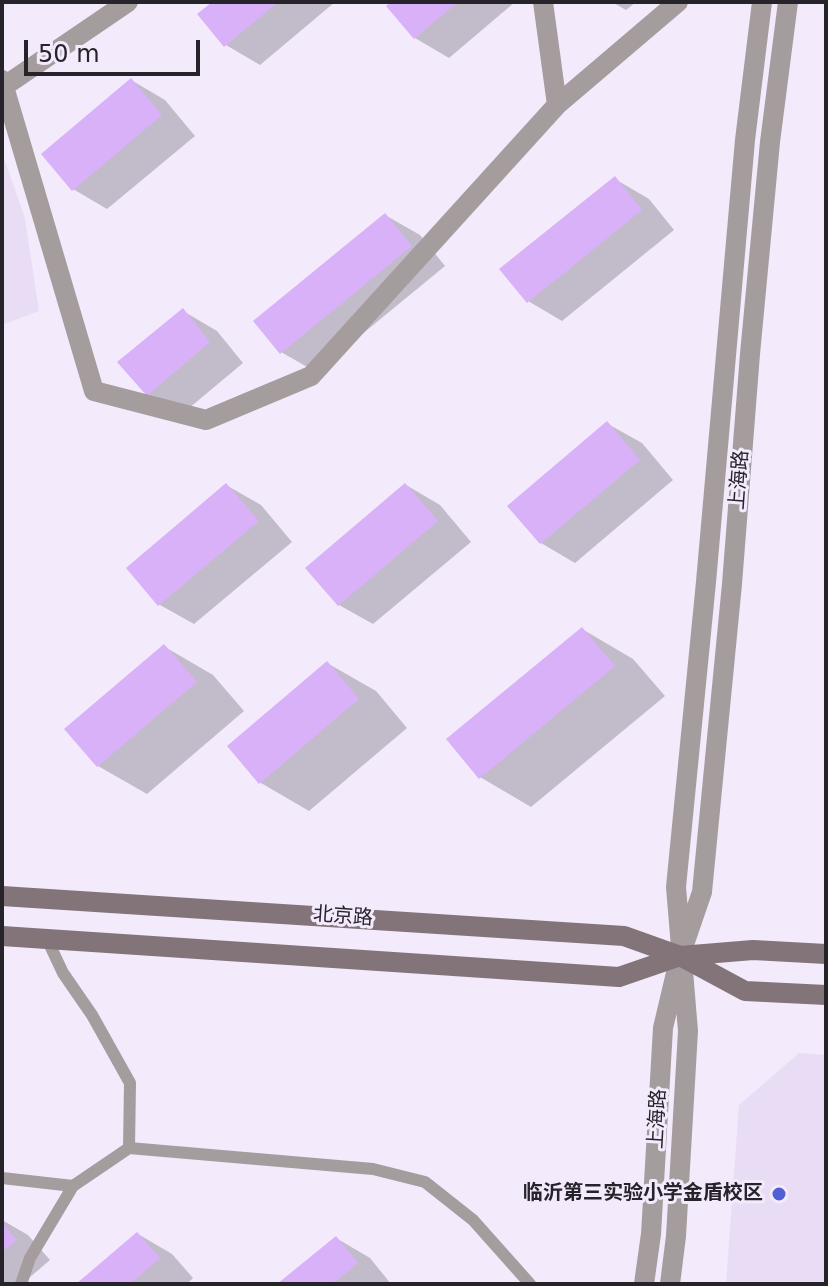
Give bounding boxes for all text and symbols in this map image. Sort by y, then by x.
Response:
scale bar [28,24,204,74]
text: 50 m [38,40,100,68]
street label: 上海路 [726,449,754,511]
street label: 北京路 [312,903,374,931]
street label: 上海路 [644,1088,672,1150]
place label: 临沂第三实验小学金盾校区 [523,1182,763,1206]
marker: 临沂第三实验小学金盾校区 [770,1185,788,1203]

